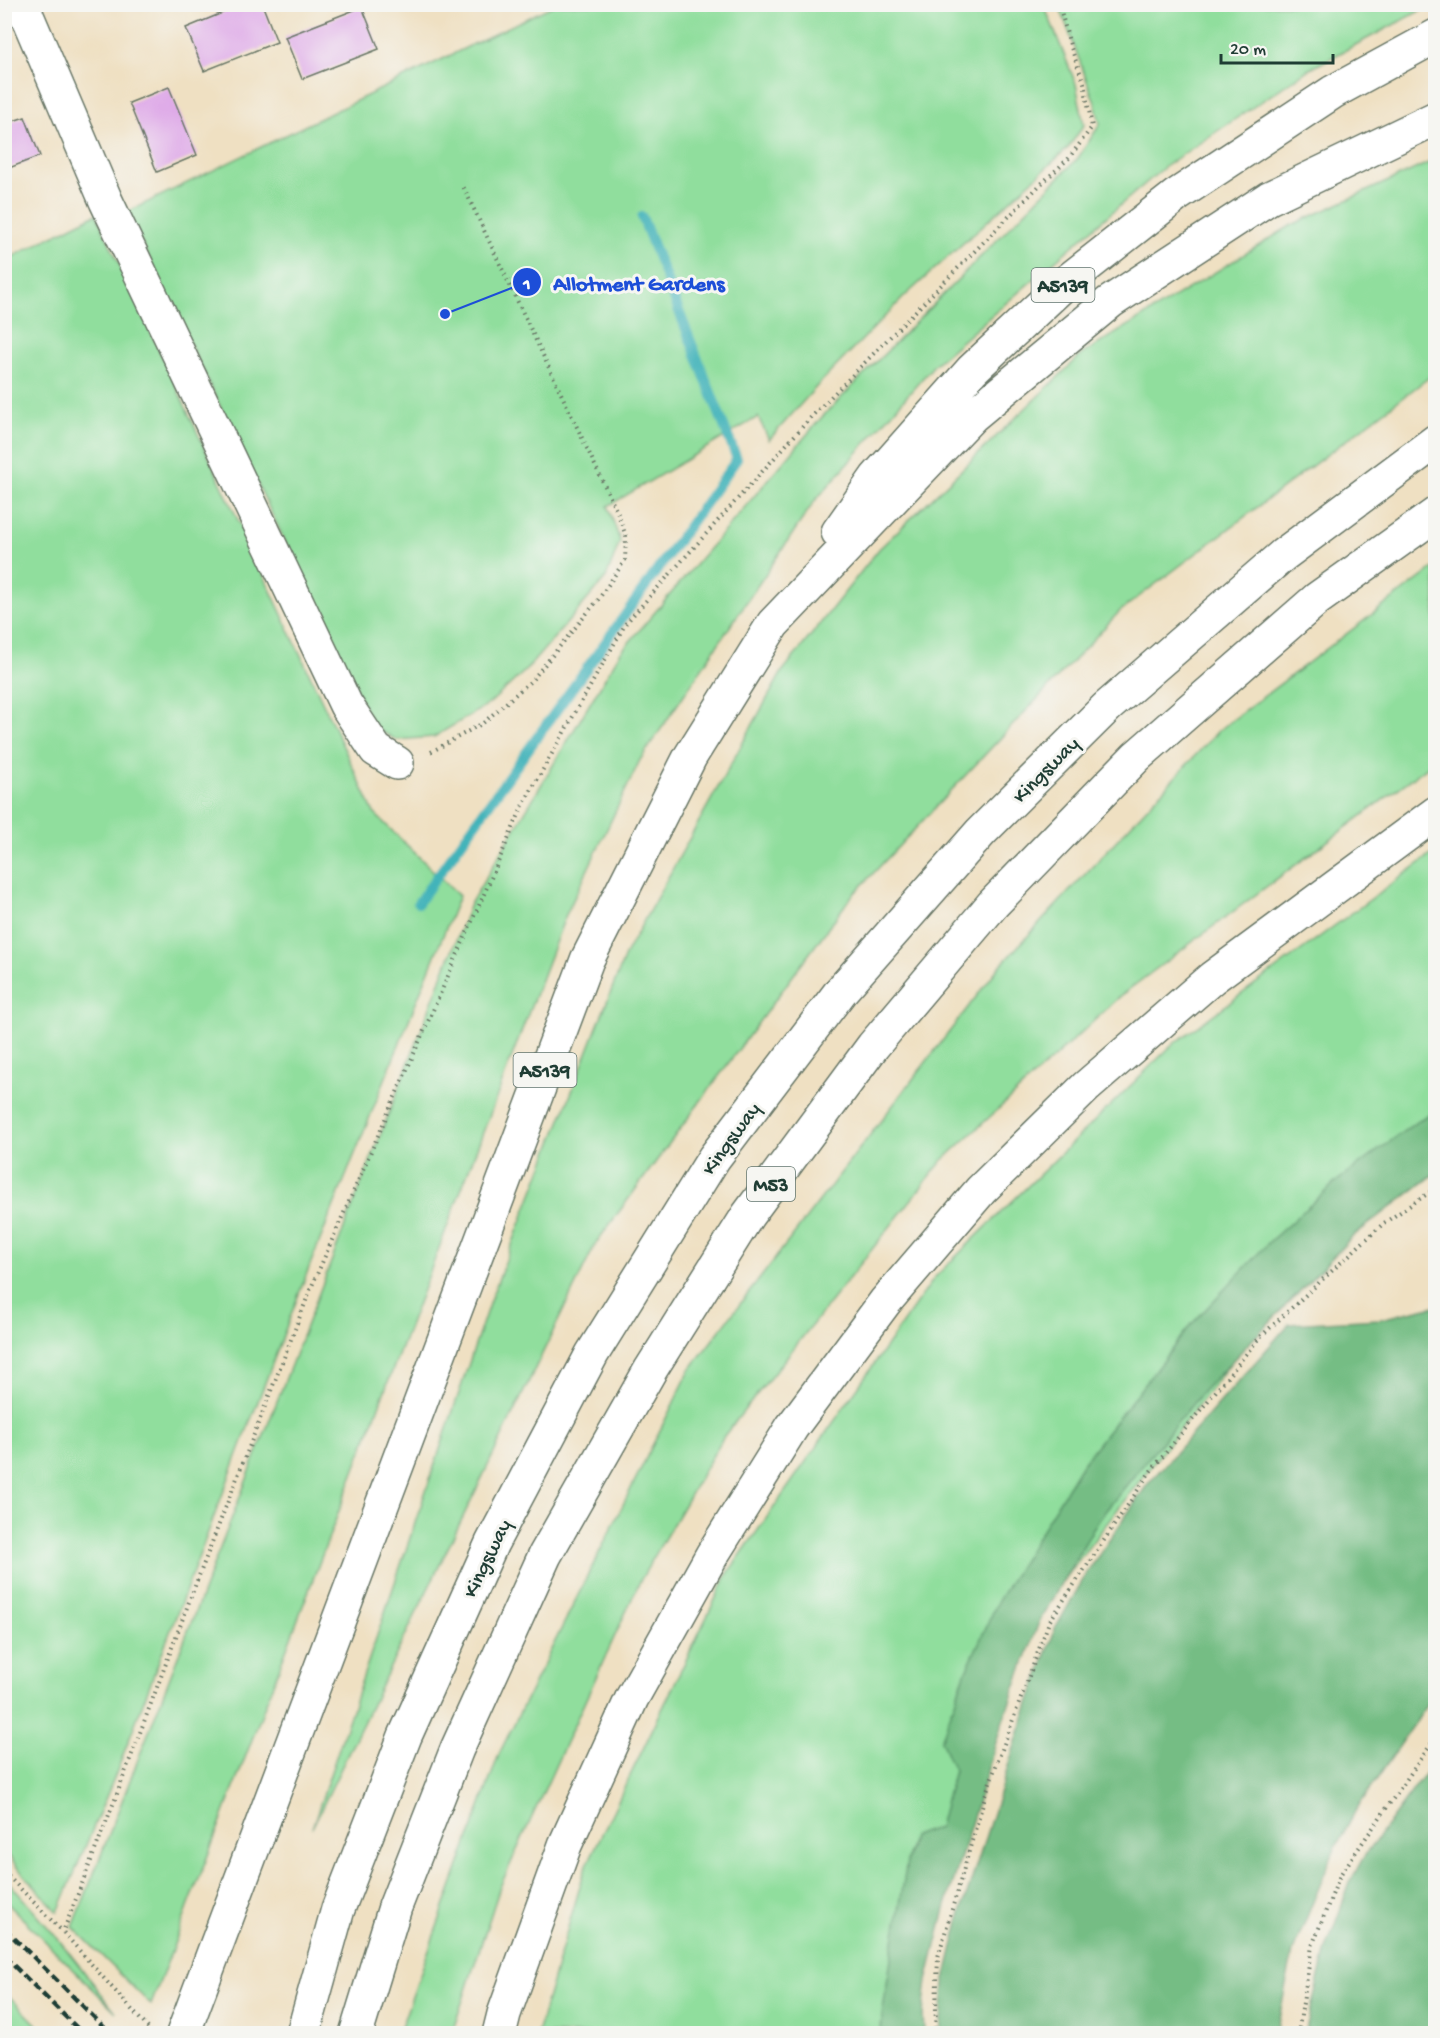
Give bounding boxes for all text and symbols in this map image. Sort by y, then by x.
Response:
scale bar [1221,27,1334,65]
text: 20 m [1230,40,1266,61]
callout: Allotment Gardens [512,262,737,302]
road number: A5139 [1032,268,1094,302]
text: Allotment Gardens [552,273,727,299]
text: 1 [522,275,531,296]
street label: Kingsway [1009,733,1086,810]
road number: A5139 [514,1053,576,1087]
street label: Kingsway [698,1099,768,1181]
road number: M53 [747,1167,795,1201]
street label: Kingsway [459,1516,519,1603]

